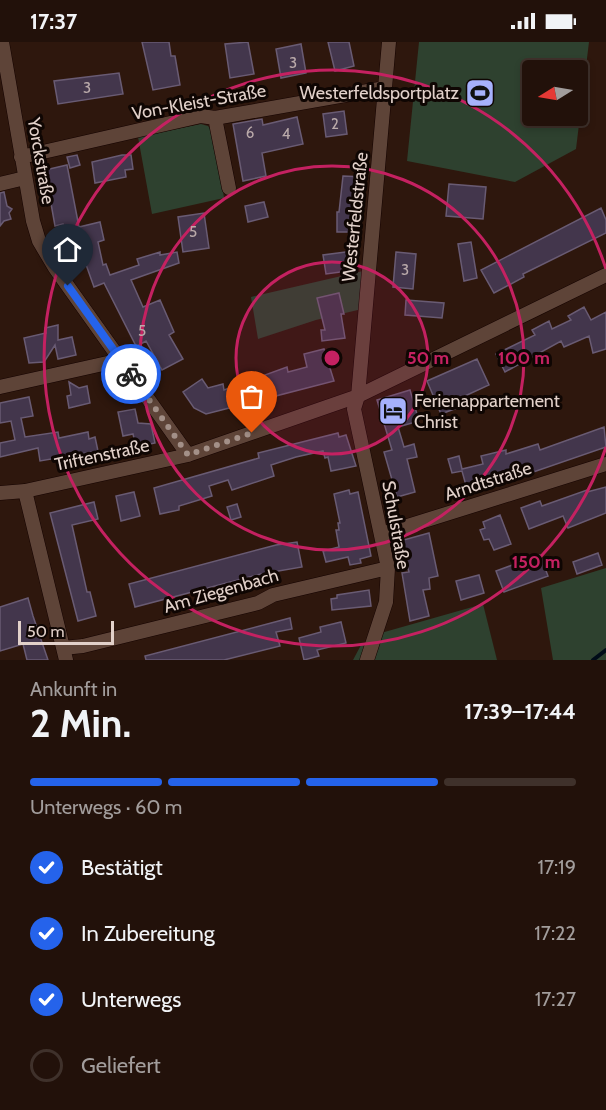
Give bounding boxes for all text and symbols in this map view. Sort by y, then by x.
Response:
text: 17:37 [30,8,77,35]
house number: 3 [289,54,297,72]
north arrow [522,60,588,126]
map controls [522,60,588,126]
sports icon: Westerfeldsportplatz [464,77,496,109]
house number: 3 [83,79,91,97]
street label: Von-Kleist-Straße [130,79,268,125]
place label: Westerfeldsportplatz [300,82,460,104]
street label: Yorckstraße [22,115,59,206]
house number: 2 [331,115,339,133]
house number: 6 [246,124,254,142]
house number: 4 [282,125,291,143]
street label: Westerfeldstraße [337,151,373,283]
house number: 5 [189,223,197,241]
pin [42,224,93,286]
icon: home [51,233,84,266]
house number: 3 [401,261,409,279]
house number: 5 [138,322,146,340]
courier [101,344,161,404]
text: 50 m [407,347,449,369]
text: 100 m [498,347,550,369]
centre of rings [322,348,342,368]
icon: bike [115,358,148,391]
pin [226,371,277,433]
icon: bag [235,380,268,413]
place label: Ferienappartement Christ [414,390,560,433]
hotel icon: Ferienappartement Christ [377,395,409,427]
street label: Triftenstraße [53,434,151,476]
street label: Arndtstraße [442,457,534,505]
street label: Schulstraße [377,479,415,571]
text: 150 m [512,551,560,573]
street label: Am Ziegenbach [161,564,281,618]
scale bar [18,618,114,646]
text: 50 m [27,622,64,641]
text: Ankunft in [30,677,117,701]
text: 17:39–17:44 [464,698,576,725]
text: 2 Min. [30,699,131,747]
text: Unterwegs · 60 m [30,795,182,819]
icon: check [30,851,63,884]
text: Bestätigt [81,854,163,881]
text: 17:19 [537,855,576,879]
icon: check [30,917,63,950]
text: In Zubereitung [81,920,215,947]
text: 17:22 [534,921,576,945]
icon: check [30,983,63,1016]
text: Unterwegs [81,986,181,1013]
text: 17:27 [535,987,576,1011]
text: Geliefert [81,1052,161,1079]

